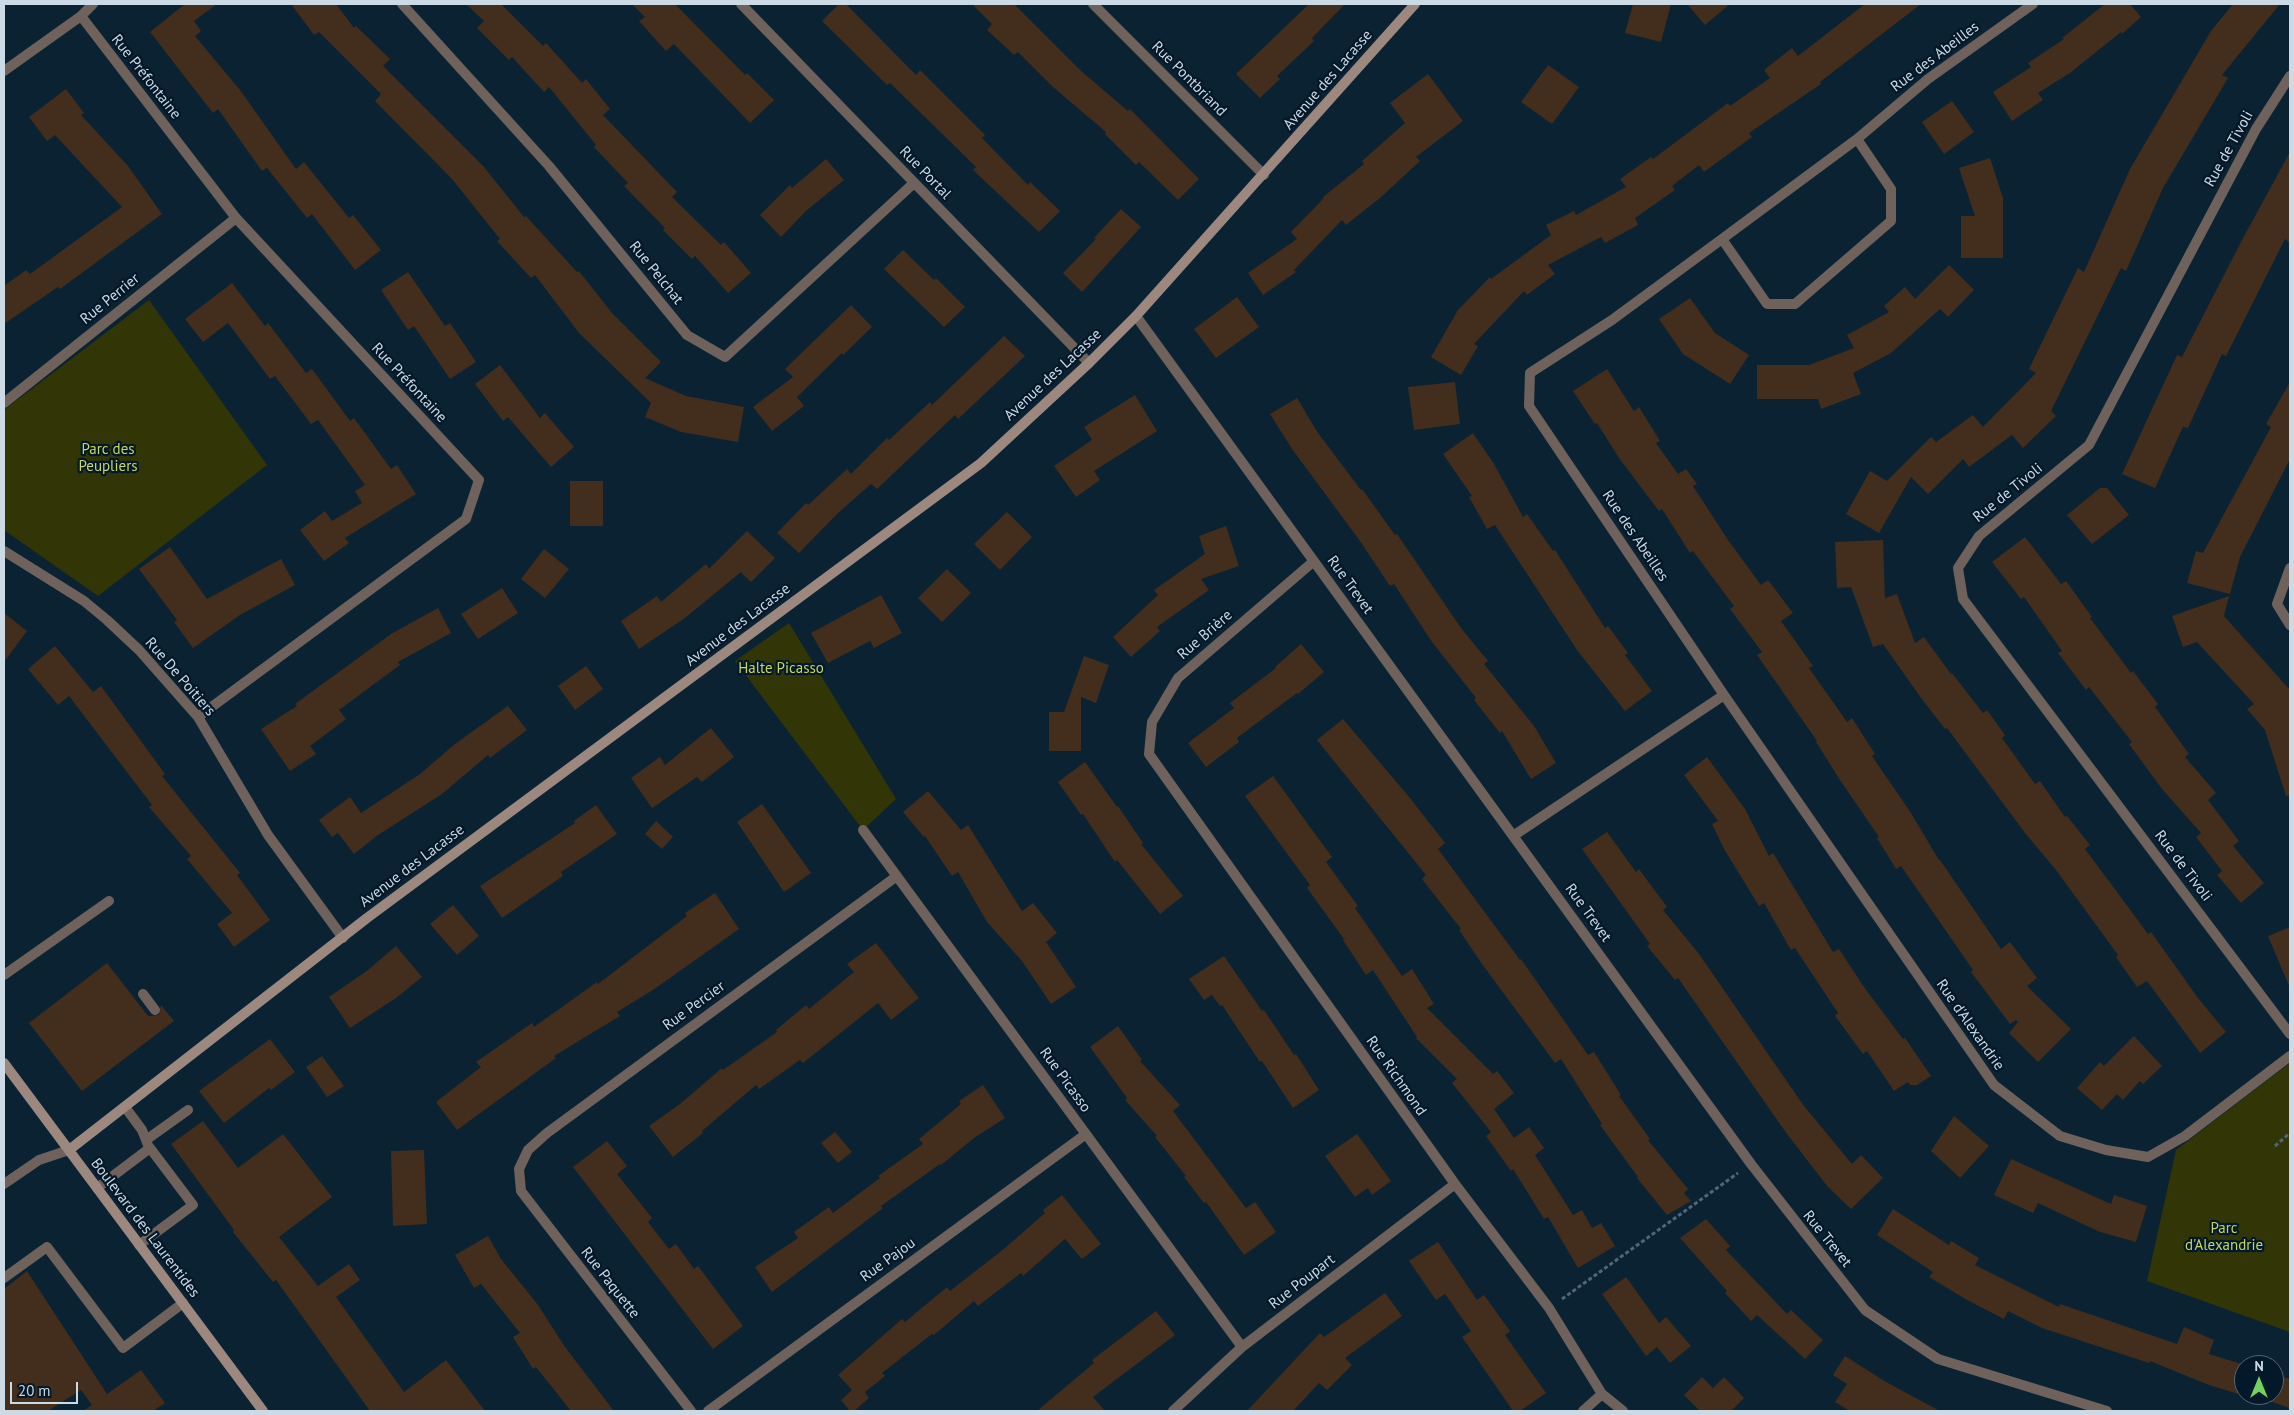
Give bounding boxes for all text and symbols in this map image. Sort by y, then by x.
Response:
street label: Rue des Abeilles [1887,18,1983,96]
street label: Avenue des Lacasse [1280,26,1376,134]
street label: Rue Préfontaine [107,31,185,123]
street label: Rue Pontbriand [1148,38,1230,120]
street label: Rue de Tivoli [2201,108,2257,190]
street label: Rue Portal [895,143,955,203]
street label: Rue Pelchat [625,238,687,308]
street label: Rue Perrier [77,270,143,328]
street label: Avenue des Lacasse [1001,325,1105,425]
street label: Rue Préfontaine [368,339,450,427]
park label: Parc des Peupliers [78,441,138,476]
street label: Rue de Tivoli [1970,460,2046,526]
street label: Rue des Abeilles [1598,487,1672,585]
street label: Rue Trevet [1323,552,1377,618]
street label: Avenue des Lacasse [682,580,794,670]
street label: Rue Brière [1174,606,1236,664]
street label: Rue De Poitiers [141,634,219,720]
park label: Halte Picasso [738,660,824,678]
street label: Avenue des Lacasse [356,821,468,911]
street label: Rue de Tivoli [2151,827,2215,905]
street label: Rue Trevet [1561,880,1615,946]
street label: Rue d'Alexandrie [1932,976,2008,1074]
street label: Rue Percier [659,977,729,1035]
street label: Rue Richmond [1362,1033,1430,1119]
street label: Rue Picasso [1035,1044,1095,1116]
street label: Boulevard des Laurentides [87,1155,203,1301]
street label: Rue Trevet [1799,1207,1855,1271]
park label: Parc d'Alexandrie [2185,1220,2263,1255]
street label: Rue Pajou [857,1234,919,1286]
street label: Rue Paquette [577,1244,643,1322]
street label: Rue Poupart [1265,1251,1339,1313]
north arrow [2234,1355,2284,1405]
text: N [2254,1357,2264,1375]
scale bar [12,1372,80,1404]
text: 20 m [18,1381,51,1400]

